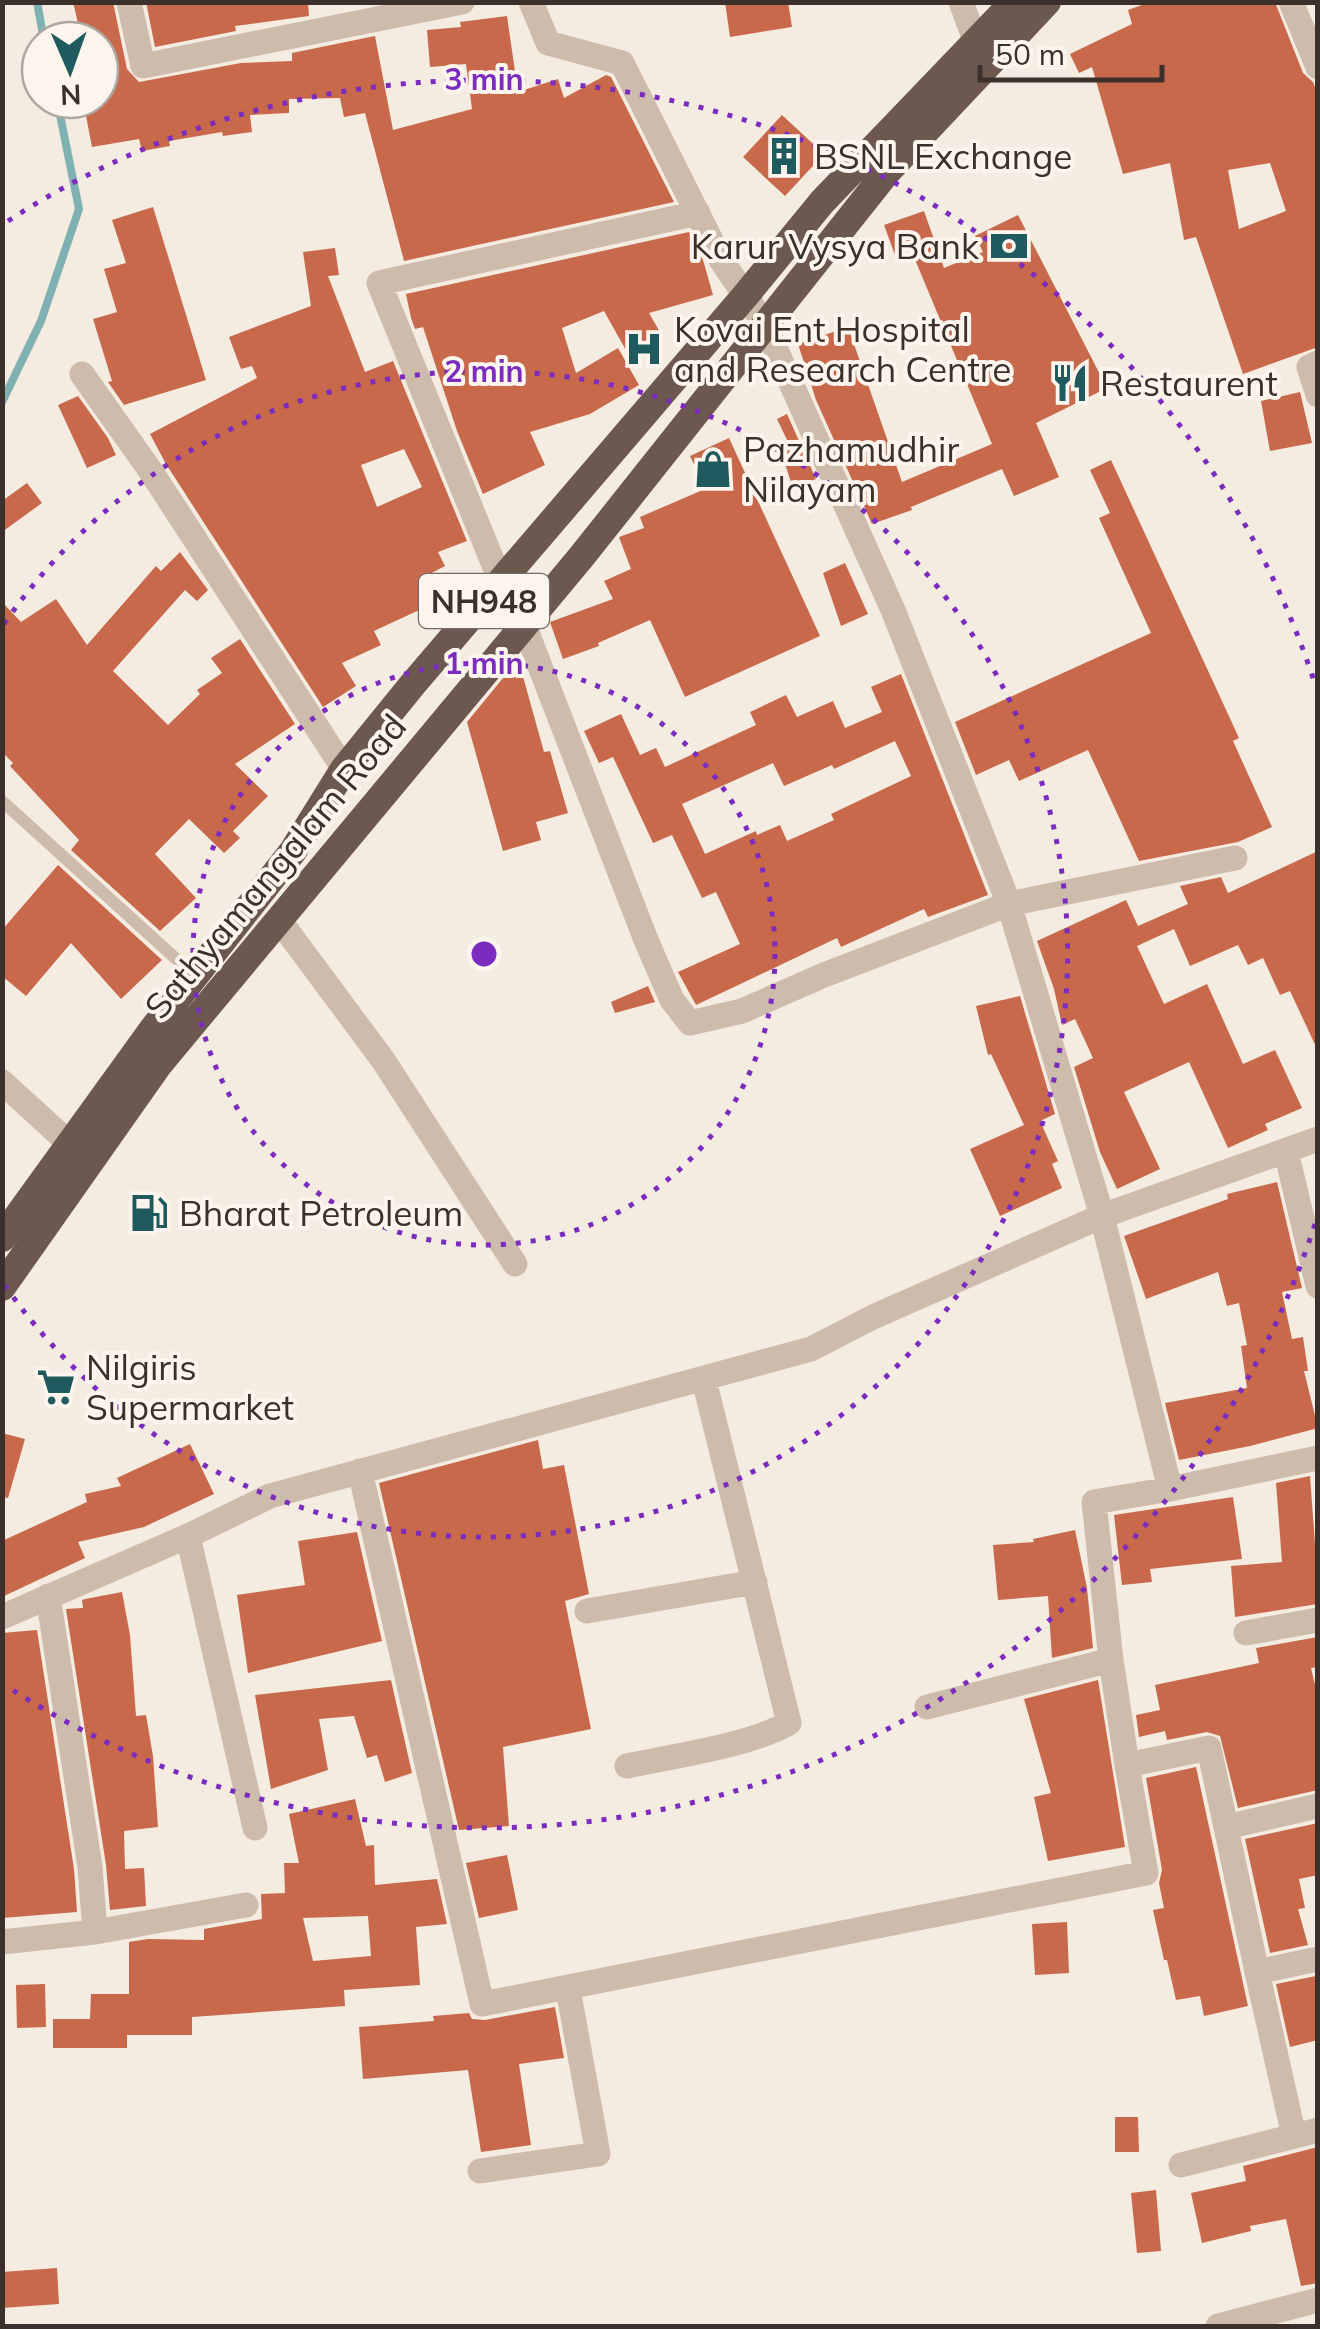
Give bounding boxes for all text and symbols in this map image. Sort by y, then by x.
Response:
north arrow [20,20,120,120]
scale bar [980,20,1162,82]
text: 50 m [995,35,1065,73]
text: 3 min [444,60,524,98]
text: N [60,78,82,113]
place label: BSNL Exchange [814,134,1072,178]
building icon: BSNL Exchange [763,135,805,177]
place label: Karur Vysya Bank [691,224,980,268]
bank icon: Karur Vysya Bank [988,225,1030,267]
place label: Kovai Ent Hospital and Research Centre [674,307,1011,391]
hospital icon: Kovai Ent Hospital and Research Centre [623,328,665,370]
text: 2 min [444,352,524,390]
place label: Restaurent [1100,361,1278,405]
restaurant icon: Restaurent [1049,362,1091,404]
place label: Pazhamudhir Nilayam [743,427,959,511]
shop icon: Pazhamudhir Nilayam [692,448,734,490]
road number: NH948 [419,574,549,628]
text: 1 min [444,644,524,682]
street label: Sathyamangalam Road [135,705,415,1027]
centre of rings [466,936,502,972]
place label: Bharat Petroleum [179,1191,463,1235]
fuel station icon: Bharat Petroleum [128,1192,170,1234]
place label: Nilgiris Supermarket [86,1345,294,1429]
supermarket icon: Nilgiris Supermarket [35,1366,77,1408]

